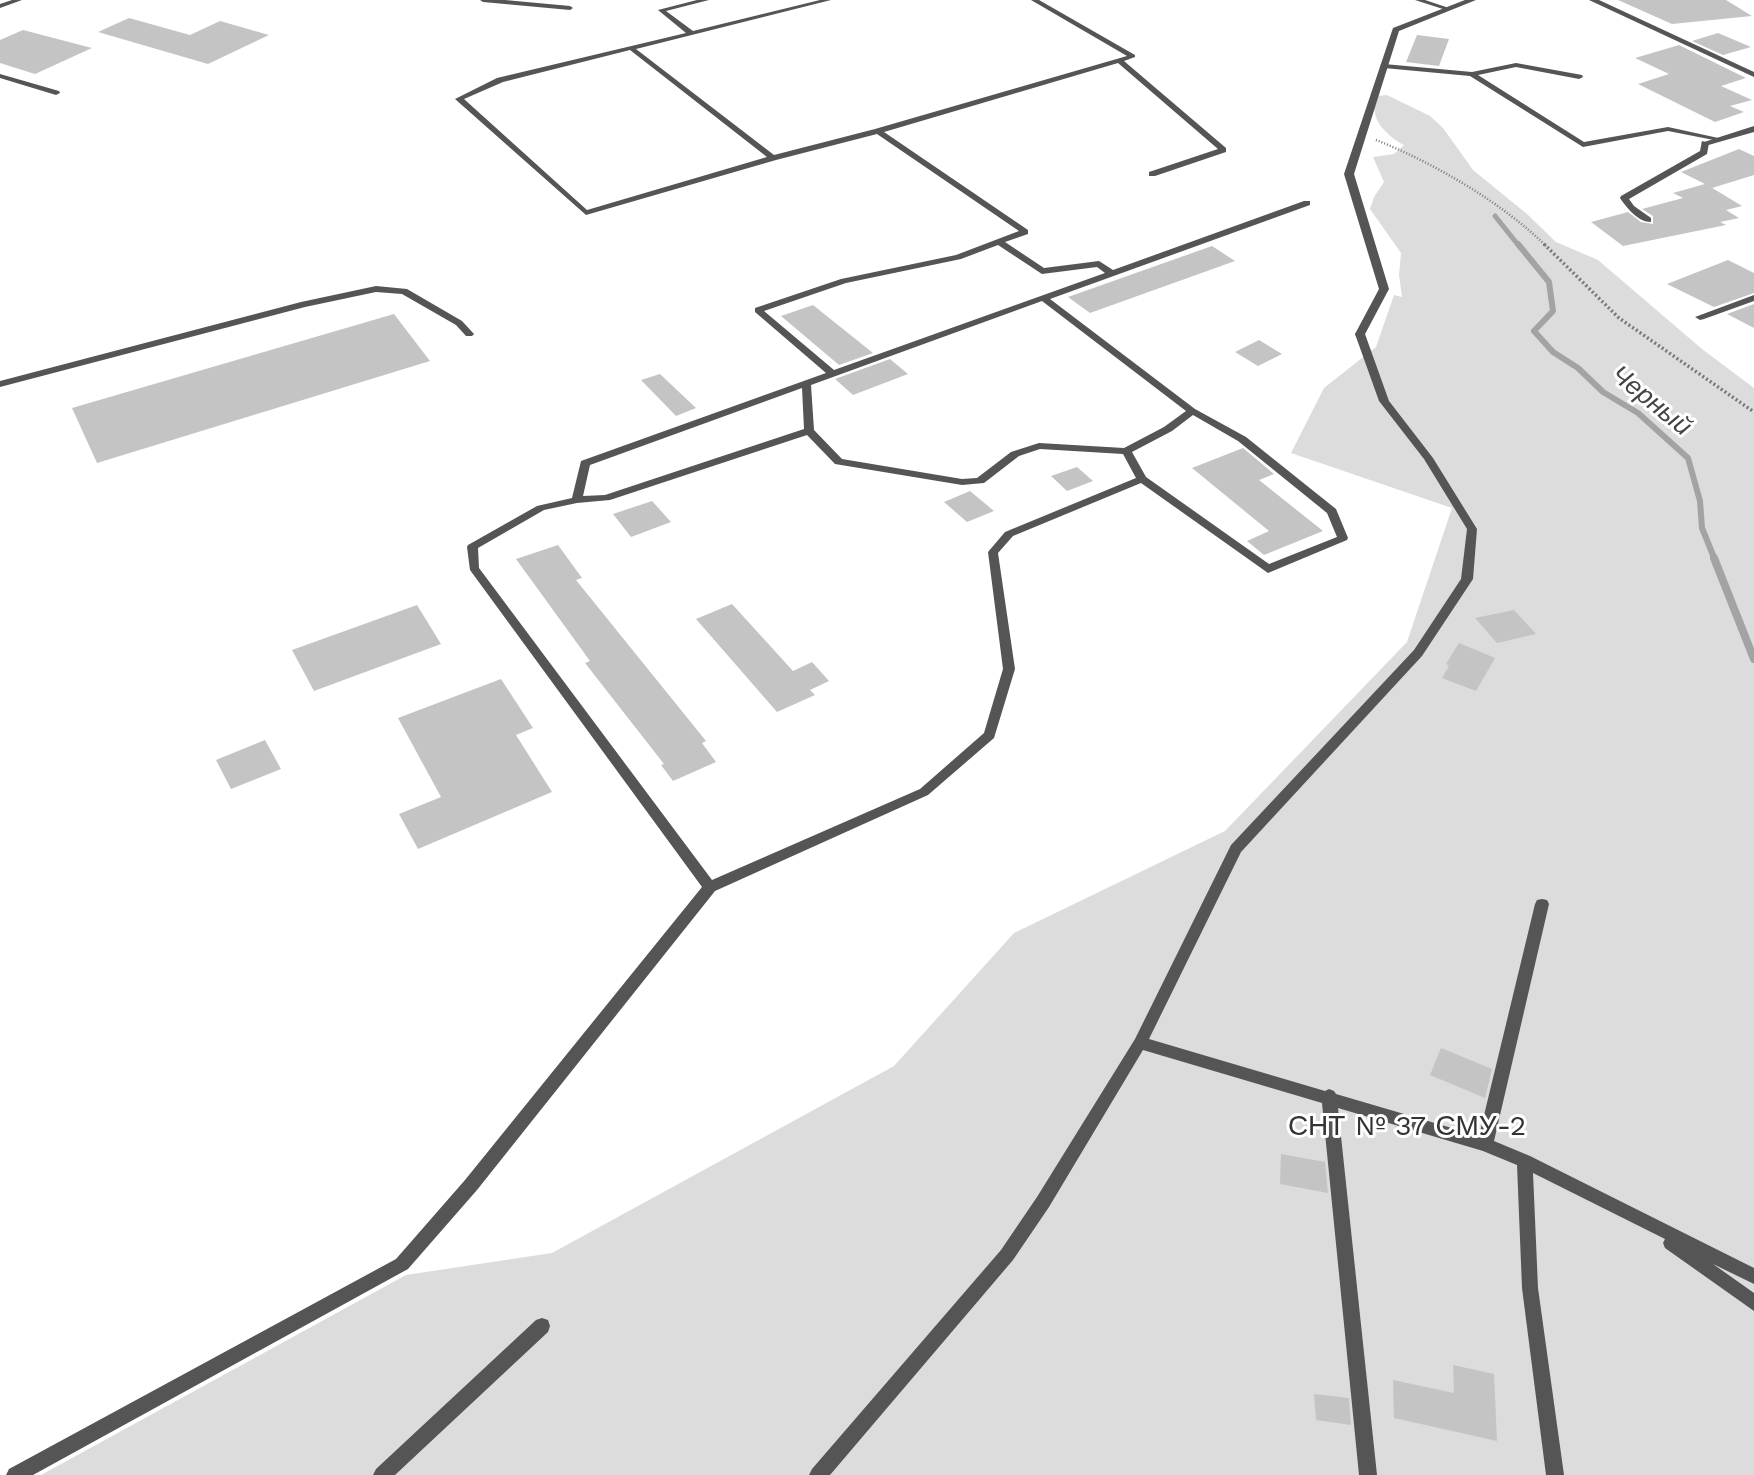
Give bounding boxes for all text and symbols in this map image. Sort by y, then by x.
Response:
water label: Черный [1605,359,1697,443]
park label: СНТ № 37 СМУ-2 [1288,1110,1526,1144]

